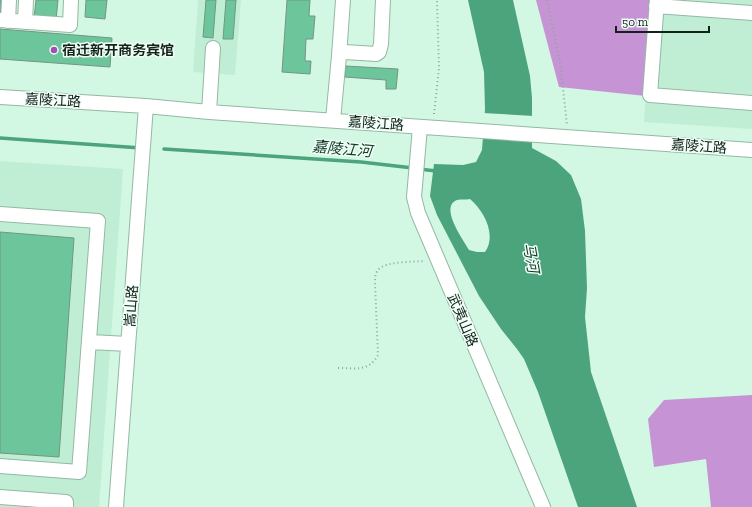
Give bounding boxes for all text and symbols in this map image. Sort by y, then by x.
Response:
scale bar [616,8,709,34]
text: 50 m [622,15,649,29]
place label: 宿迁新开商务宾馆 [62,42,174,59]
marker: 宿迁新开商务宾馆 [49,45,59,55]
street label: 嘉陵江路 [25,91,81,110]
street label: 嘉陵江路 [347,113,404,134]
street label: 嘉陵江路 [670,136,727,157]
water label: 嘉陵江河 [311,137,376,161]
water label: 马河 [520,242,543,277]
street label: 嵩山路 [122,284,141,328]
street label: 武夷山路 [444,291,481,349]

